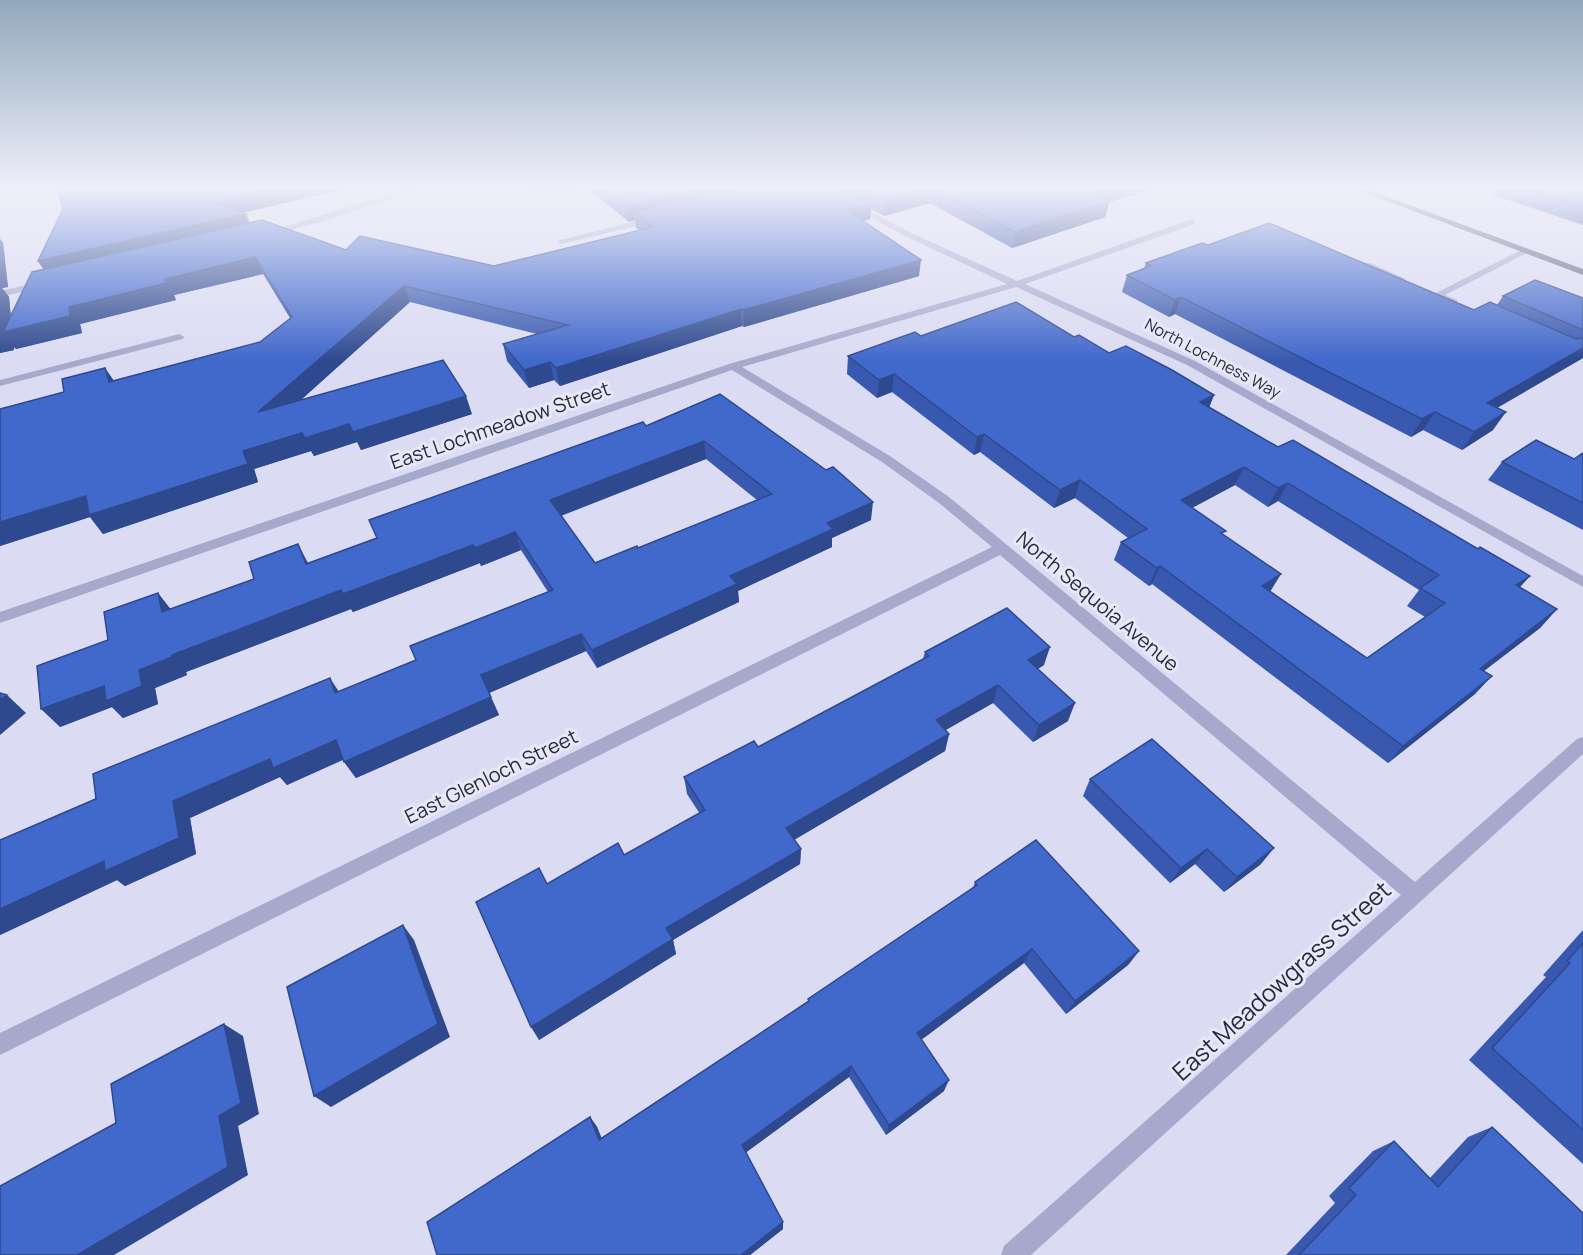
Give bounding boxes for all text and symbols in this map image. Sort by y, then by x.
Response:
street label: North Lochness Way [1141,313,1285,403]
street label: East Lochmeadow Street [386,375,614,475]
street label: North Sequoia Avenue [1011,525,1185,677]
street label: East Glenloch Street [400,722,582,830]
street label: East Meadowgrass Street [1165,873,1397,1087]

